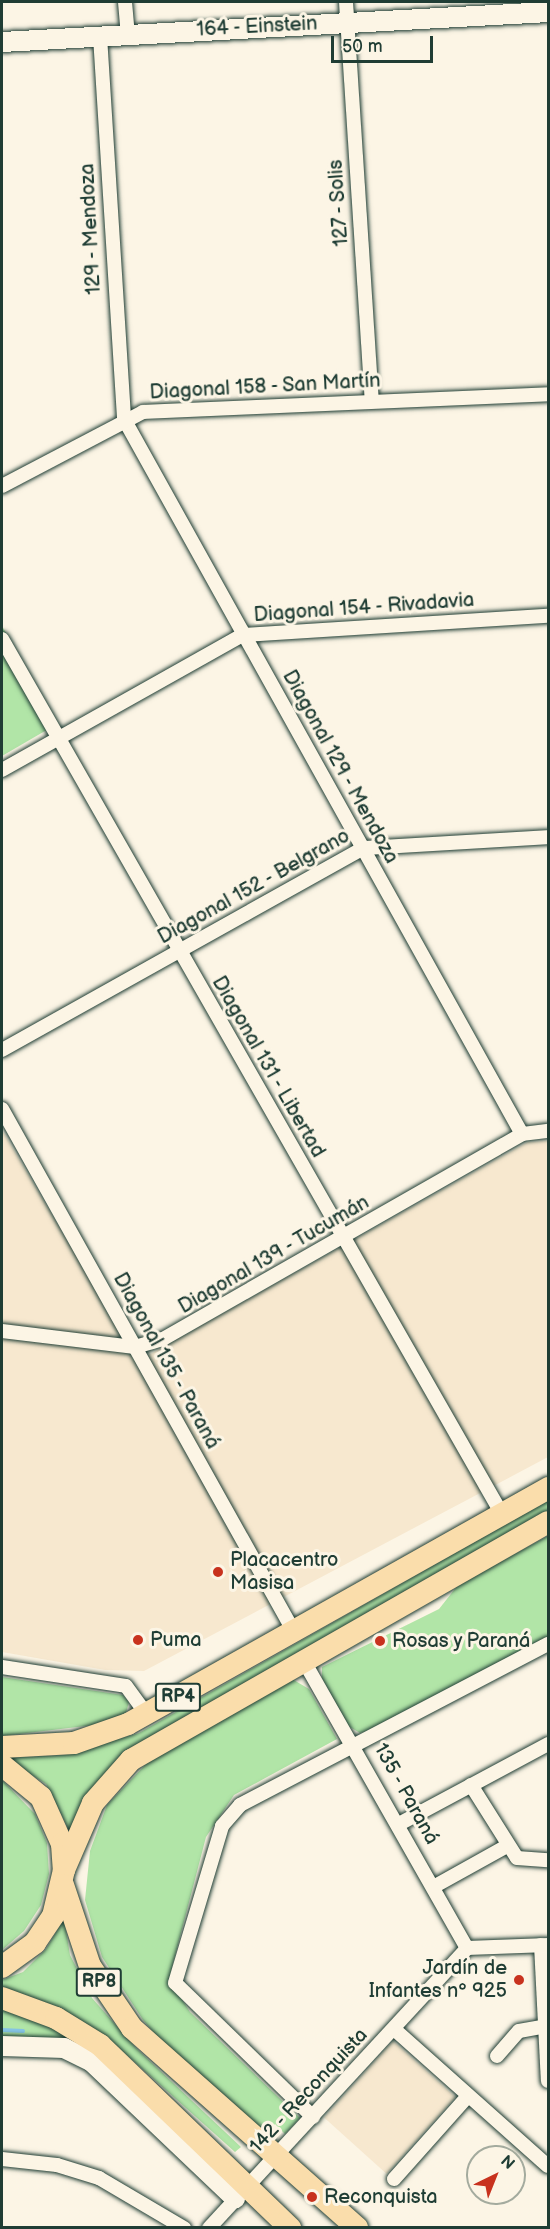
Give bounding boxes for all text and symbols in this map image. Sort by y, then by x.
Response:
street label: 164 - Einstein [195,12,319,42]
scale bar [334,24,436,62]
text: 50 m [342,36,383,57]
street label: 127 - Solis [324,157,354,249]
street label: 129 - Mendoza [76,162,106,296]
street label: Diagonal 158 - San Martín [148,369,382,405]
street label: Diagonal 154 - Rivadavia [252,588,476,628]
street label: Diagonal 129 - Mendoza [276,665,404,869]
street label: Diagonal 152 - Belgrano [153,824,355,950]
street label: Diagonal 131 - Libertad [206,971,330,1163]
street label: Diagonal 139 - Tucumán [173,1190,375,1320]
street label: Diagonal 135 - Paraná [107,1268,225,1454]
place label: Placacentro Masisa [230,1548,338,1595]
marker: Placacentro Masisa [211,1565,225,1579]
place label: Puma [150,1628,202,1652]
place label: Rosas y Paraná [392,1629,532,1653]
marker: Puma [131,1633,145,1647]
marker: Rosas y Paraná [373,1634,387,1648]
road number: RP4 [154,1682,202,1712]
street label: 135 - Paraná [368,1739,444,1849]
place label: Jardín de Infantes nº 925 [369,1956,507,2003]
road number: RP8 [75,1967,123,1997]
marker: Jardín de Infantes nº 925 [512,1973,526,1987]
street label: 142 - Reconquista [244,2023,374,2159]
north arrow [466,2145,526,2205]
text: N [496,2152,518,2174]
place label: Reconquista [324,2185,438,2209]
marker: Reconquista [305,2190,319,2204]

